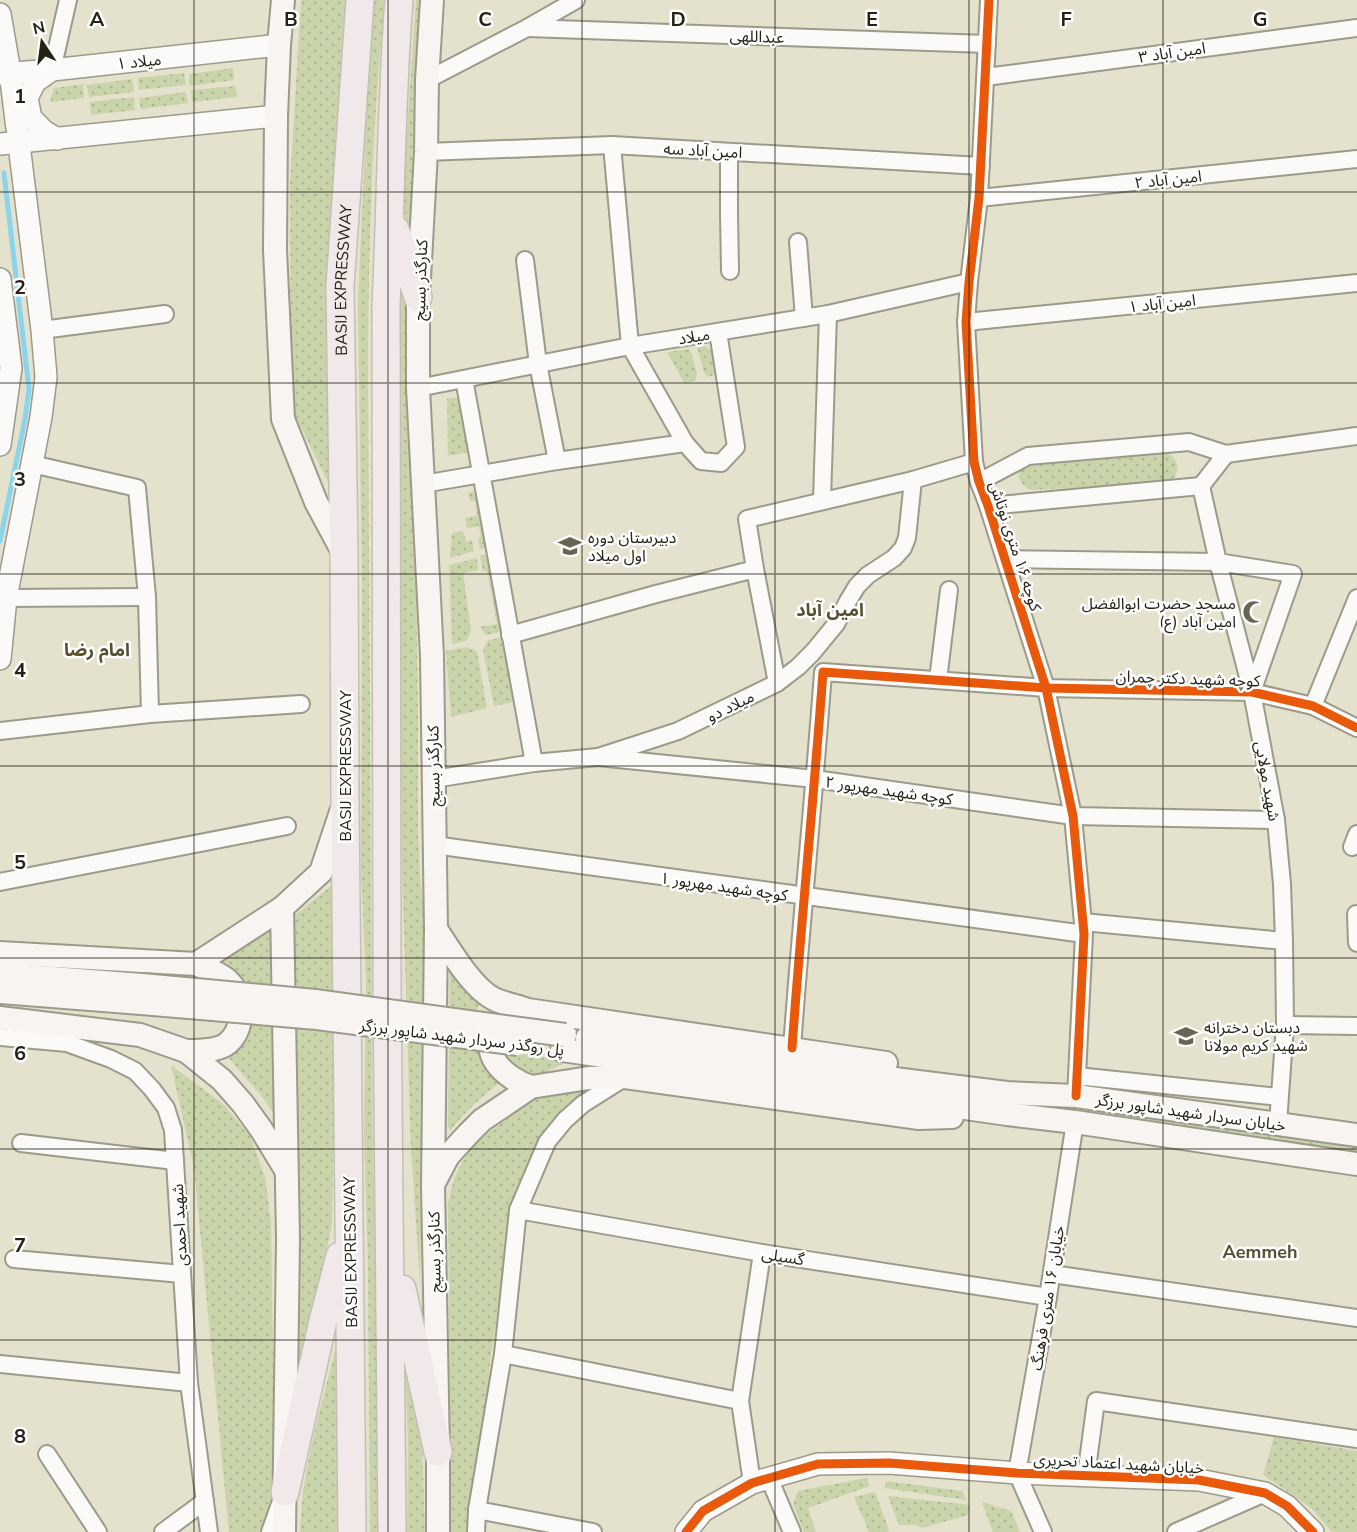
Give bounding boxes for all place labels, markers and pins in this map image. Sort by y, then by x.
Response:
place label: دبیرستان دوره اول میلاد [588,527,677,567]
school or university icon: دبیرستان دوره اول میلاد [557,533,583,559]
place label: مسجد حضرت ابوالفضل (ع) امین آباد [1082,593,1236,634]
mosque icon: مسجد حضرت ابوالفضل (ع) امین آباد [1241,599,1267,625]
place label: دبستان دخترانه شهید کریم مولانا [1204,1017,1308,1058]
school or university icon: دبستان دخترانه شهید کریم مولانا [1173,1023,1199,1049]

